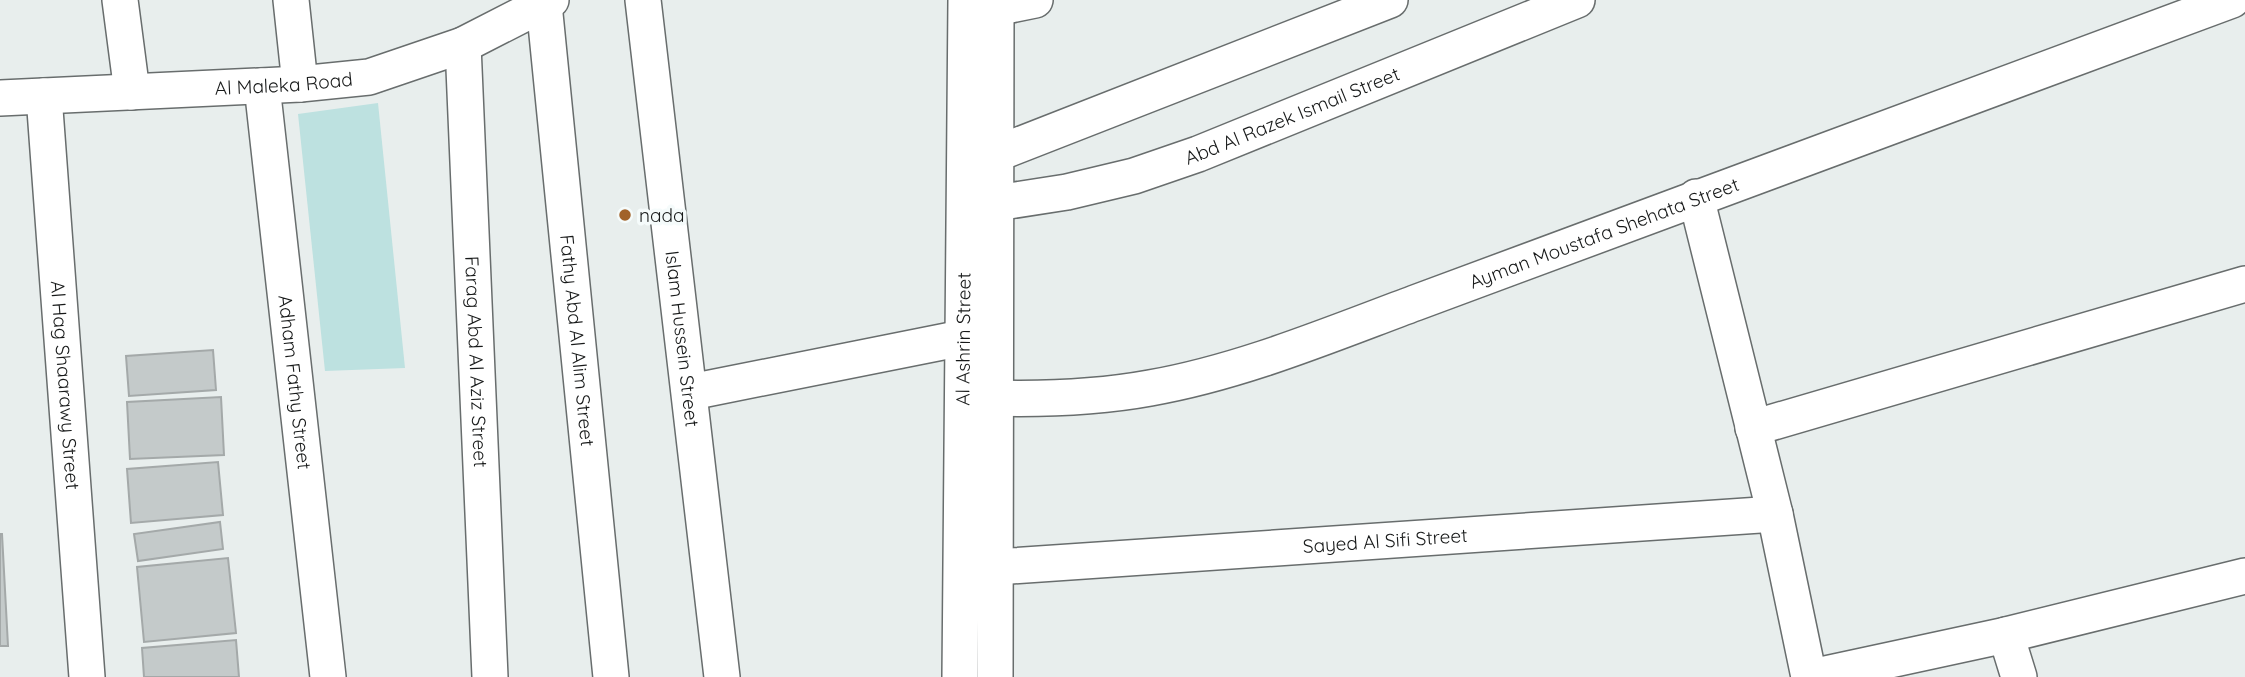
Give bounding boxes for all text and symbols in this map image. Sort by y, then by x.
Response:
street label: Abd Al Razek Ismail Street [1181,61,1403,170]
street label: Al Maleka Road [214,67,354,100]
street label: Ayman Moustafa Shehata Street [1466,172,1742,294]
place label: nada [639,203,685,227]
marker: nada [617,207,633,223]
street label: Fathy Abd Al Alim Street [555,233,600,447]
street label: Islam Hussein Street [660,249,705,428]
street label: Farag Abd Al Aziz Street [460,255,493,468]
street label: Al Ashrin Street [950,272,976,406]
street label: Al Hag Shaarawy Street [46,280,85,491]
street label: Adham Fathy Street [273,294,317,471]
street label: Sayed Al Sifi Street [1302,523,1468,558]

